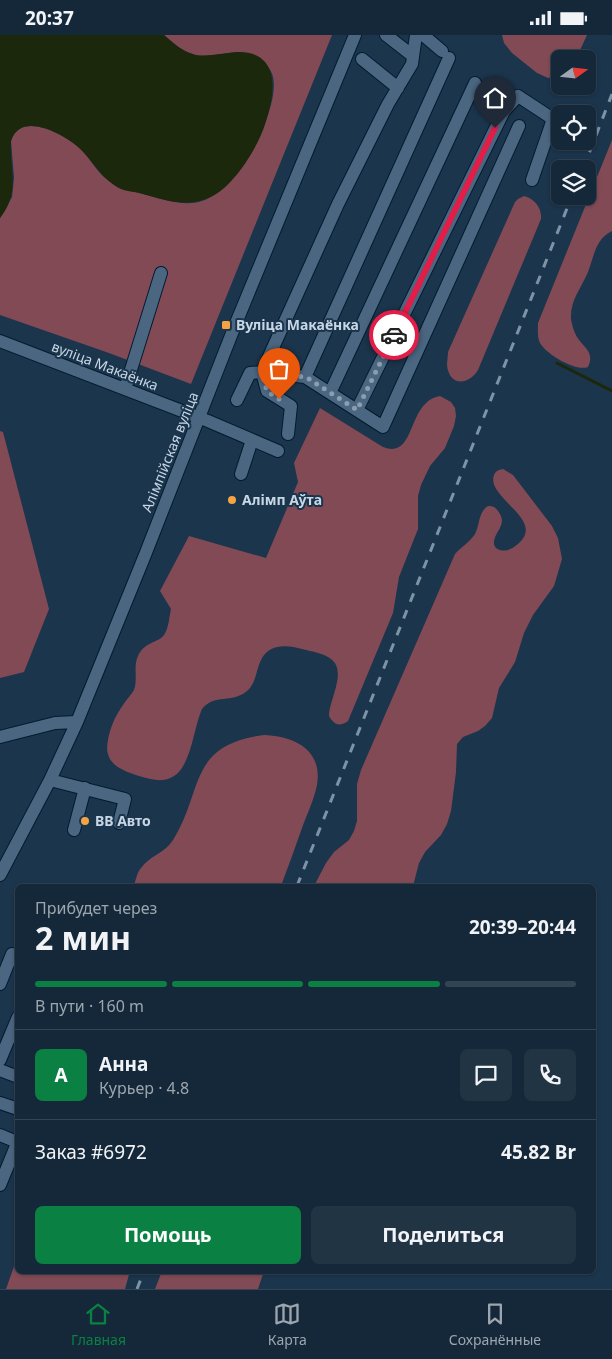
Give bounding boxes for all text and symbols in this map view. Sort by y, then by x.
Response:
text: 20:37 [25,5,74,31]
north arrow [551,50,596,95]
map controls [551,50,596,205]
pin [474,77,516,128]
icon: home [481,84,509,112]
button: locate [551,105,596,150]
button: layers [551,160,596,205]
courier [369,310,419,360]
place label: Вуліца Макаёнка [236,315,359,334]
marker: Вуліца Макаёнка [220,319,232,331]
icon: car [380,321,408,349]
street label: вуліца Макаёнка [49,336,161,395]
pin [258,348,300,399]
icon: bag [265,355,293,383]
street label: Алімпійская вуліца [137,389,202,515]
place label: Алімп Аўта [242,490,322,509]
marker: Алімп Аўта [226,494,238,506]
place label: ВВ Авто [95,811,151,830]
marker: ВВ Авто [79,815,91,827]
text: Прибудет через [35,897,157,919]
text: 20:39–20:44 [469,914,576,940]
text: 2 мин [35,916,131,959]
text: В пути · 160 m [35,995,144,1017]
button: chat [460,1049,512,1101]
button: phone [524,1049,576,1101]
text: Анна [99,1051,148,1077]
text: А [54,1062,68,1088]
text: Курьер · 4.8 [99,1077,189,1099]
text: Заказ #6972 [35,1139,147,1165]
text: 45.82 Br [501,1139,576,1165]
button: Помощь [35,1206,301,1264]
button: Поделиться [311,1206,576,1264]
tab: Главная [71,1300,126,1349]
tab: Карта [268,1300,307,1349]
tab: Сохранённые [449,1300,541,1349]

